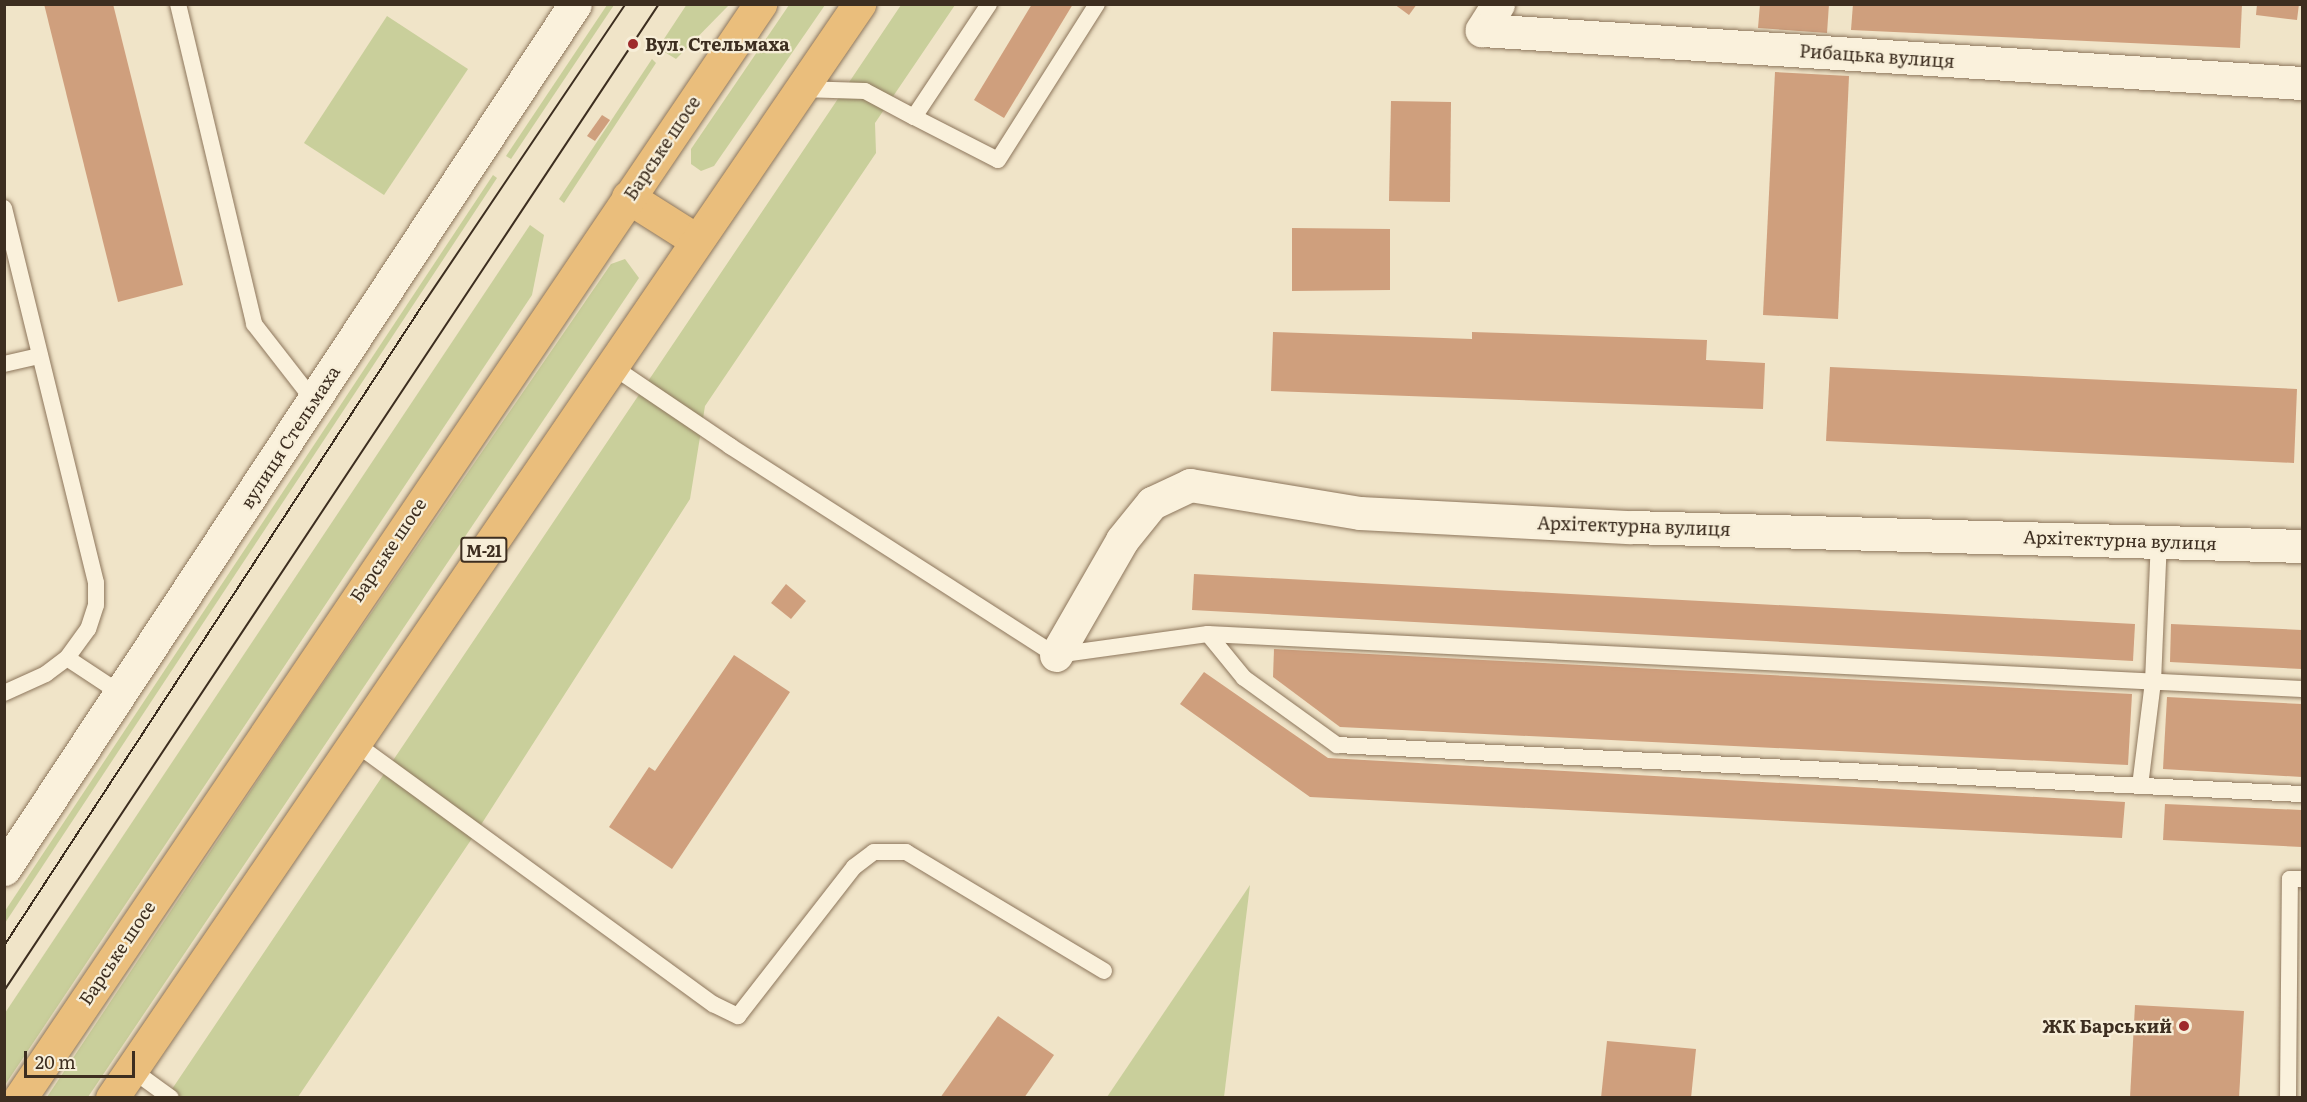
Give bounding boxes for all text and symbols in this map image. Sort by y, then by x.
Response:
place label: Вул. Стельмаха [645,33,790,55]
marker: Вул. Стельмаха [626,37,640,51]
street label: Рибацька вулиця [1799,40,1955,72]
street label: Барське шосе [619,92,705,204]
street label: вулиця Стельмаха [236,362,344,512]
street label: Барське шосе [345,494,431,606]
street label: Архітектурна вулиця [1537,512,1731,540]
street label: Архітектурна вулиця [2023,526,2217,554]
road number: М-21 [460,537,508,563]
street label: Барське шосе [74,897,160,1009]
place label: ЖК Барський [2042,1015,2172,1037]
marker: ЖК Барський [2177,1019,2191,1033]
scale bar [27,1039,138,1077]
text: 20 m [35,1048,76,1075]

